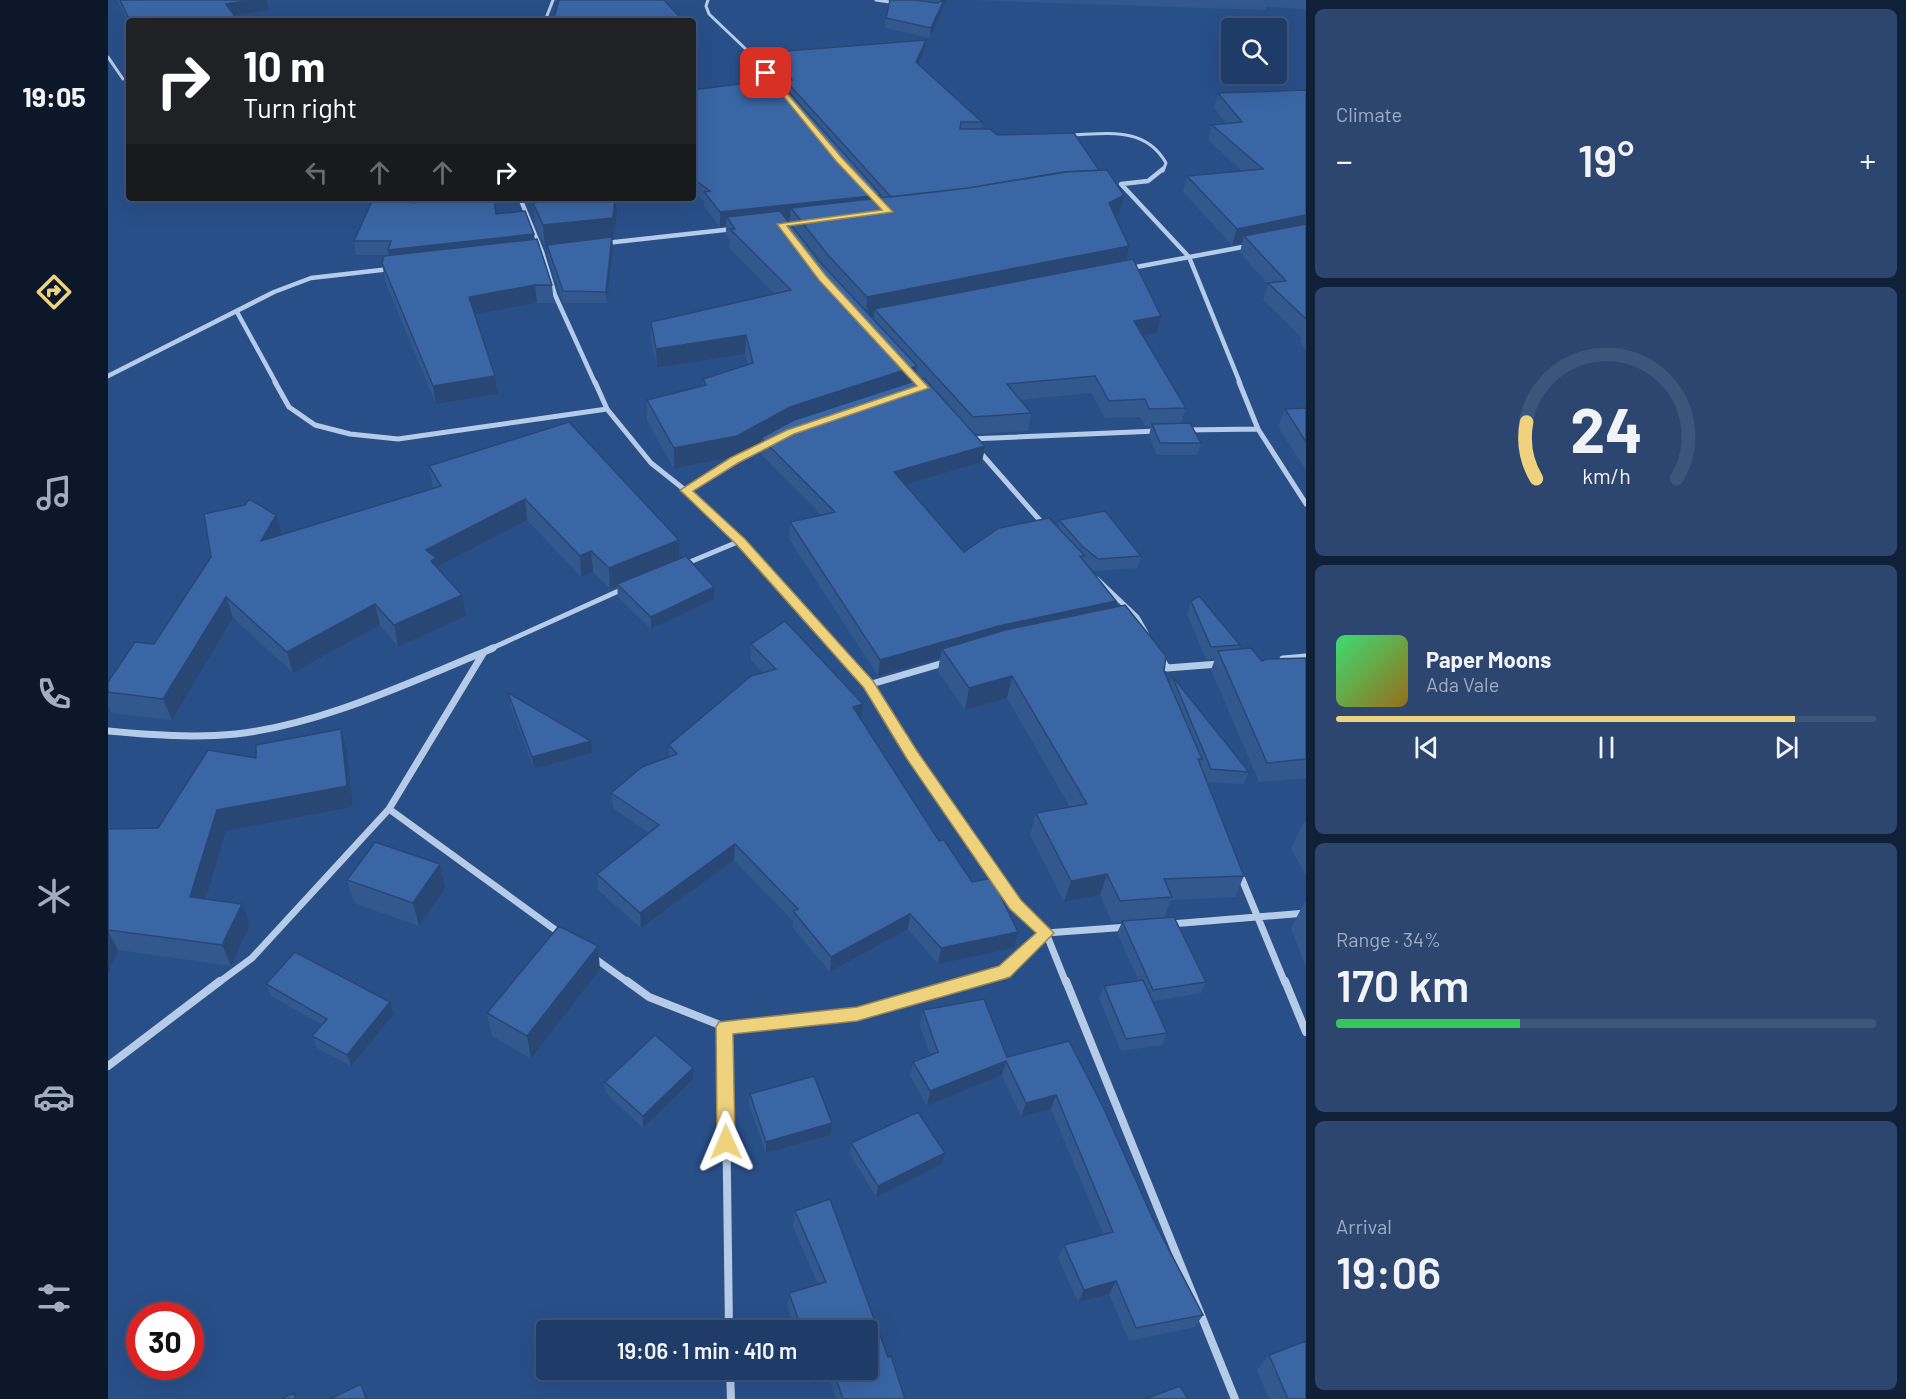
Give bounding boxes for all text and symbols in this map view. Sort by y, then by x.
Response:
map controls [1221,18,1287,84]
button: search [1221,18,1287,84]
text: 10 m [243,40,325,90]
icon: right [144,42,222,120]
pin [740,47,791,98]
icon: arrive [749,56,782,89]
text: 19:05 [22,80,86,112]
text: Turn right [243,91,357,123]
text: Climate [1336,102,1402,126]
text: 19° [1578,132,1634,186]
text: − [1336,140,1353,180]
text: + [1860,140,1876,180]
icon: left [300,156,333,189]
icon: ahead [363,156,396,189]
icon: ahead [426,156,459,189]
icon: right [489,156,522,189]
icon: directions [33,271,75,313]
text: 24 [1570,391,1642,465]
text: km/h [1582,463,1630,488]
icon: music [33,472,75,514]
text: Paper Moons [1426,646,1551,672]
text: Ada Vale [1426,672,1499,696]
icon: phone [33,673,75,715]
icon: previous [1410,731,1443,764]
icon: pause [1590,731,1623,764]
icon: next [1770,731,1803,764]
icon: climate [33,875,75,917]
text: Range · 34% [1336,927,1441,951]
text: 170 km [1336,957,1469,1011]
icon: car [33,1076,75,1118]
position arrow [694,1110,758,1174]
text: Arrival [1336,1214,1392,1238]
text: 19:06 [1336,1244,1441,1298]
icon: filters [33,1277,75,1319]
speed limit sign: 30 [126,1302,204,1380]
text: 19:06 · 1 min · 410 m [617,1337,797,1363]

